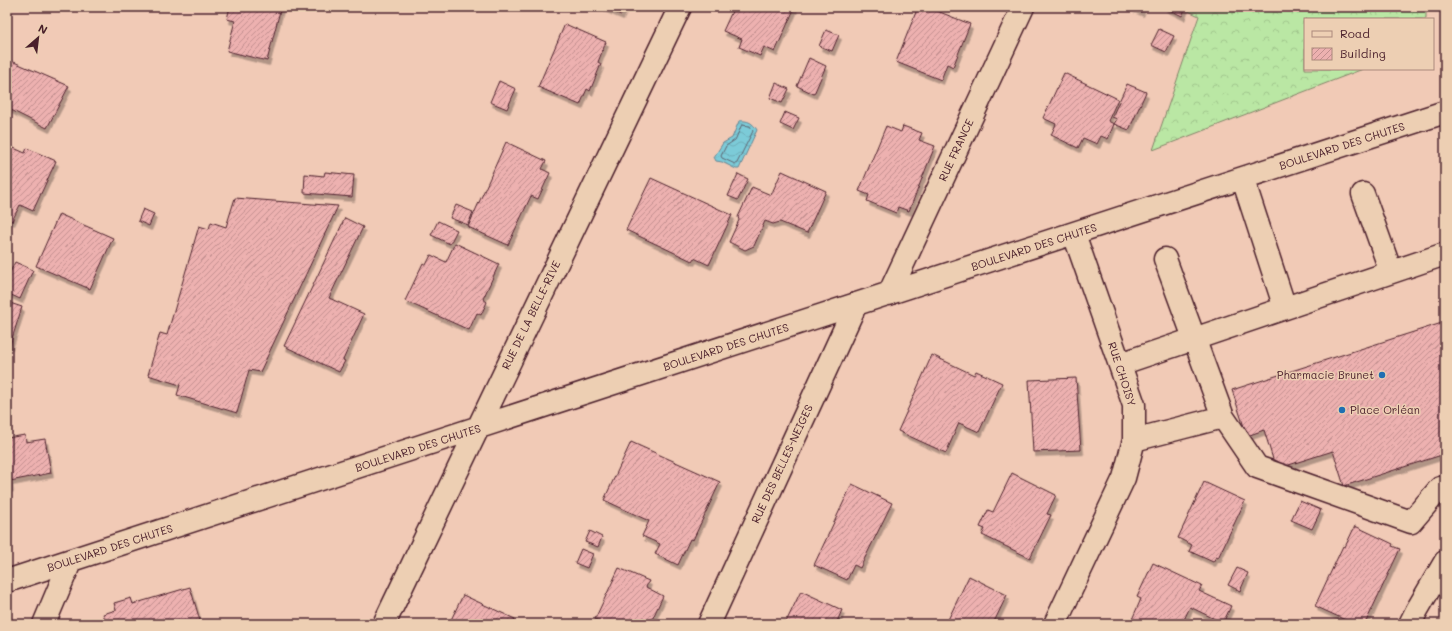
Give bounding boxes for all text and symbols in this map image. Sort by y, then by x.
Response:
north arrow [18,18,58,58]
legend [1304,18,1434,70]
text: N [36,20,50,37]
text: Road [1340,25,1370,41]
text: Building [1340,45,1386,61]
street label: RUE FRANCE [935,116,977,183]
street label: BOULEVARD DES CHUTES [1277,118,1407,173]
street label: BOULEVARD DES CHUTES [969,219,1099,274]
street label: RUE DE LA BELLE-RIVE [498,258,563,372]
street label: BOULEVARD DES CHUTES [661,319,791,374]
street label: RUE CHOISY [1105,340,1140,408]
place label: Pharmacie Brunet [1277,367,1374,382]
marker: Pharmacie Brunet [1377,370,1387,380]
street label: RUE DES BELLES-NEIGES [747,402,816,526]
place label: Place Orléan [1350,402,1420,417]
marker: Place Orléan [1337,405,1347,415]
street label: BOULEVARD DES CHUTES [353,420,483,475]
street label: BOULEVARD DES CHUTES [45,520,175,575]

